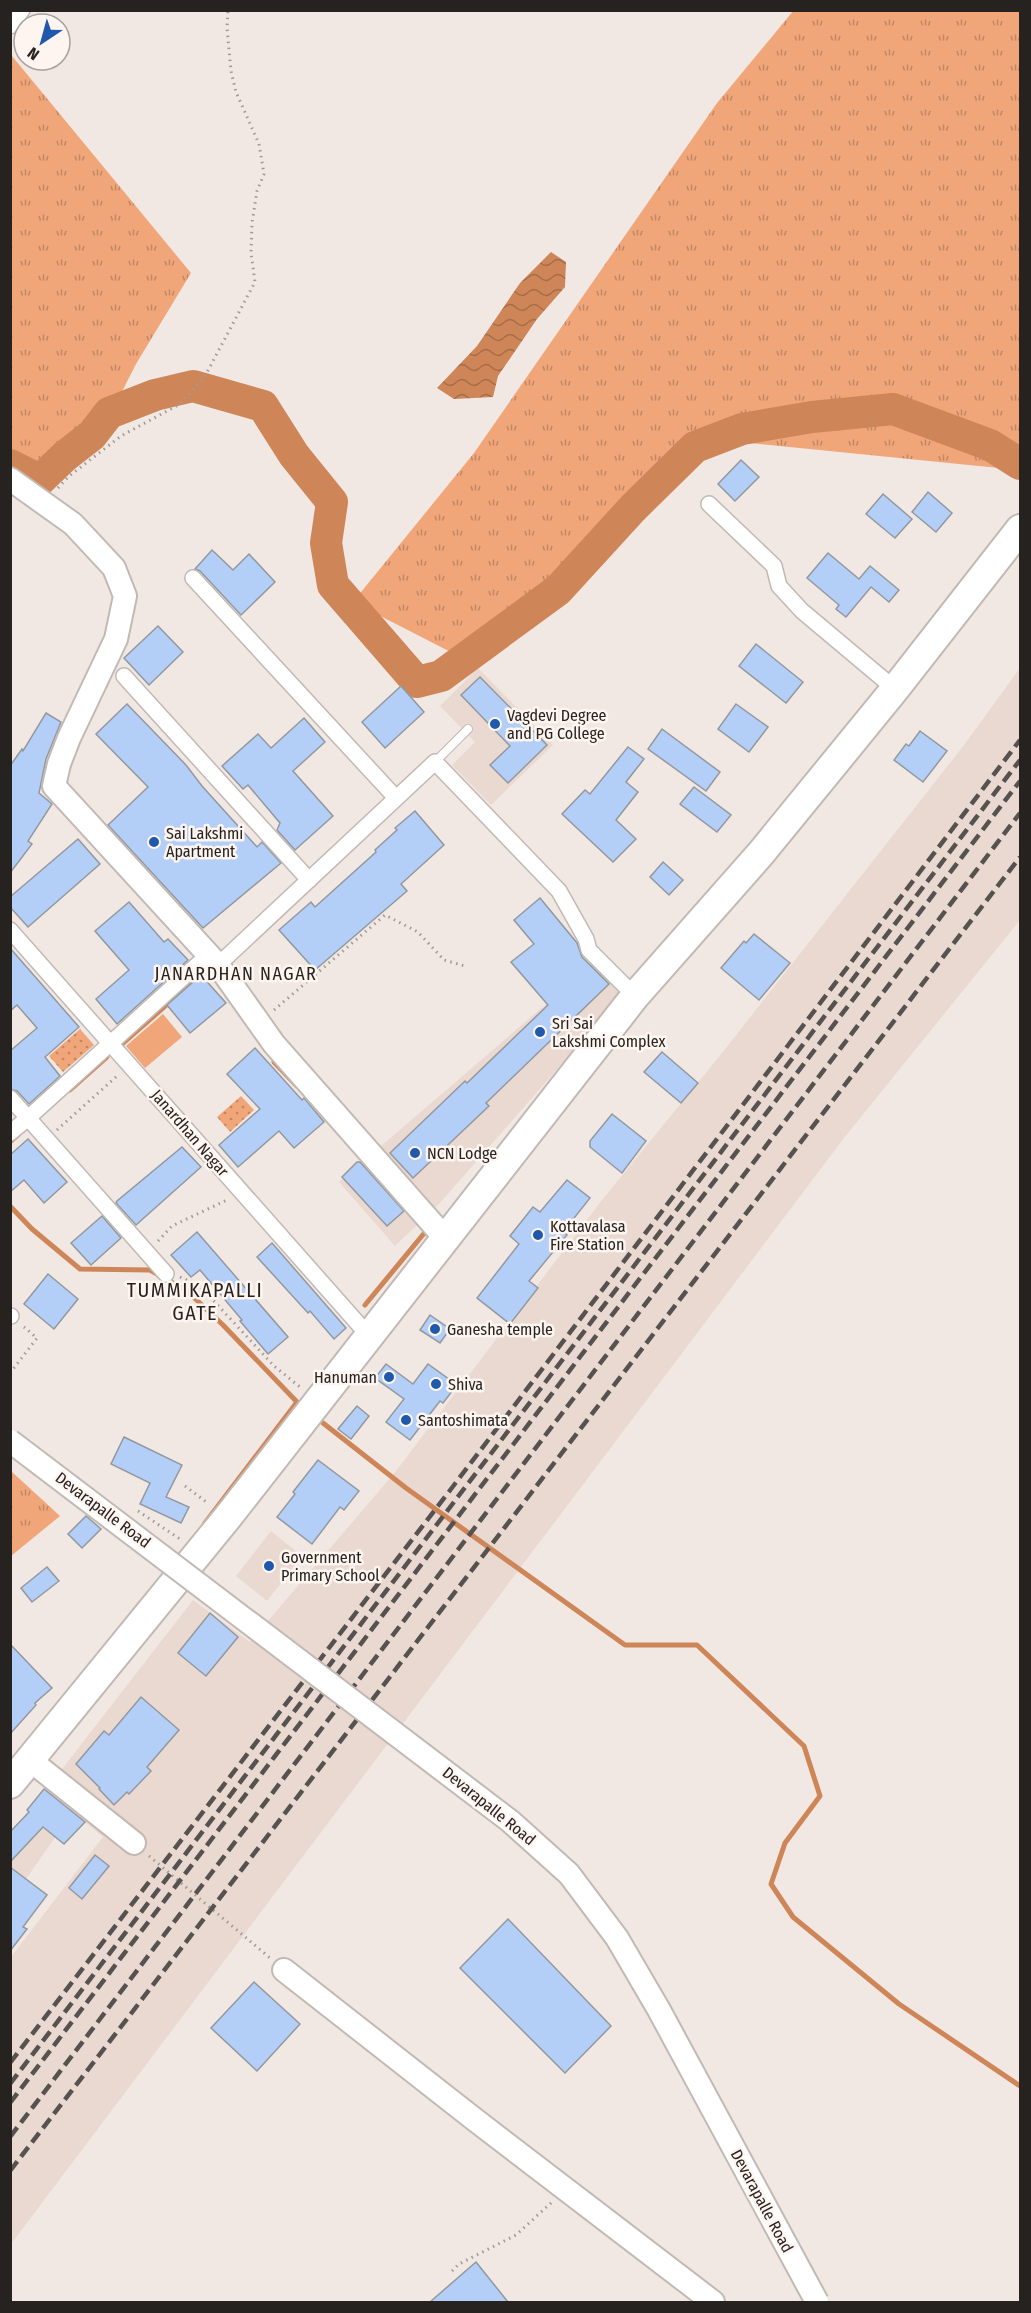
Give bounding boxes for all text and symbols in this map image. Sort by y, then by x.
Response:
north arrow [12,12,72,72]
text: N [24,43,43,64]
place label: Vagdevi Degree and PG College [507,706,607,743]
marker: Vagdevi Degree and PG College [488,717,502,731]
place label: Sai Lakshmi Apartment [166,824,243,861]
marker: Sai Lakshmi Apartment [147,835,161,849]
district label: JANARDHAN NAGAR [155,963,317,985]
place label: Sri Sai Lakshmi Complex [552,1014,666,1051]
marker: Sri Sai Lakshmi Complex [533,1025,547,1039]
street label: Janardhan Nagar [147,1086,233,1181]
place label: NCN Lodge [427,1144,497,1163]
marker: NCN Lodge [408,1146,422,1160]
place label: Kottavalasa Fire Station [550,1217,626,1254]
marker: Kottavalasa Fire Station [531,1228,545,1242]
district label: TUMMIKAPALLI GATE [127,1278,263,1325]
place label: Ganesha temple [447,1320,553,1339]
marker: Ganesha temple [428,1322,442,1336]
place label: Hanuman [314,1368,377,1387]
marker: Hanuman [382,1370,396,1384]
place label: Shiva [448,1375,483,1394]
marker: Shiva [429,1377,443,1391]
place label: Santoshimata [418,1411,508,1430]
marker: Santoshimata [399,1413,413,1427]
street label: Devarapalle Road [52,1468,154,1552]
place label: Government Primary School [281,1548,380,1585]
marker: Government Primary School [262,1559,276,1573]
street label: Devarapalle Road [439,1763,539,1849]
street label: Devarapalle Road [727,2146,797,2256]

